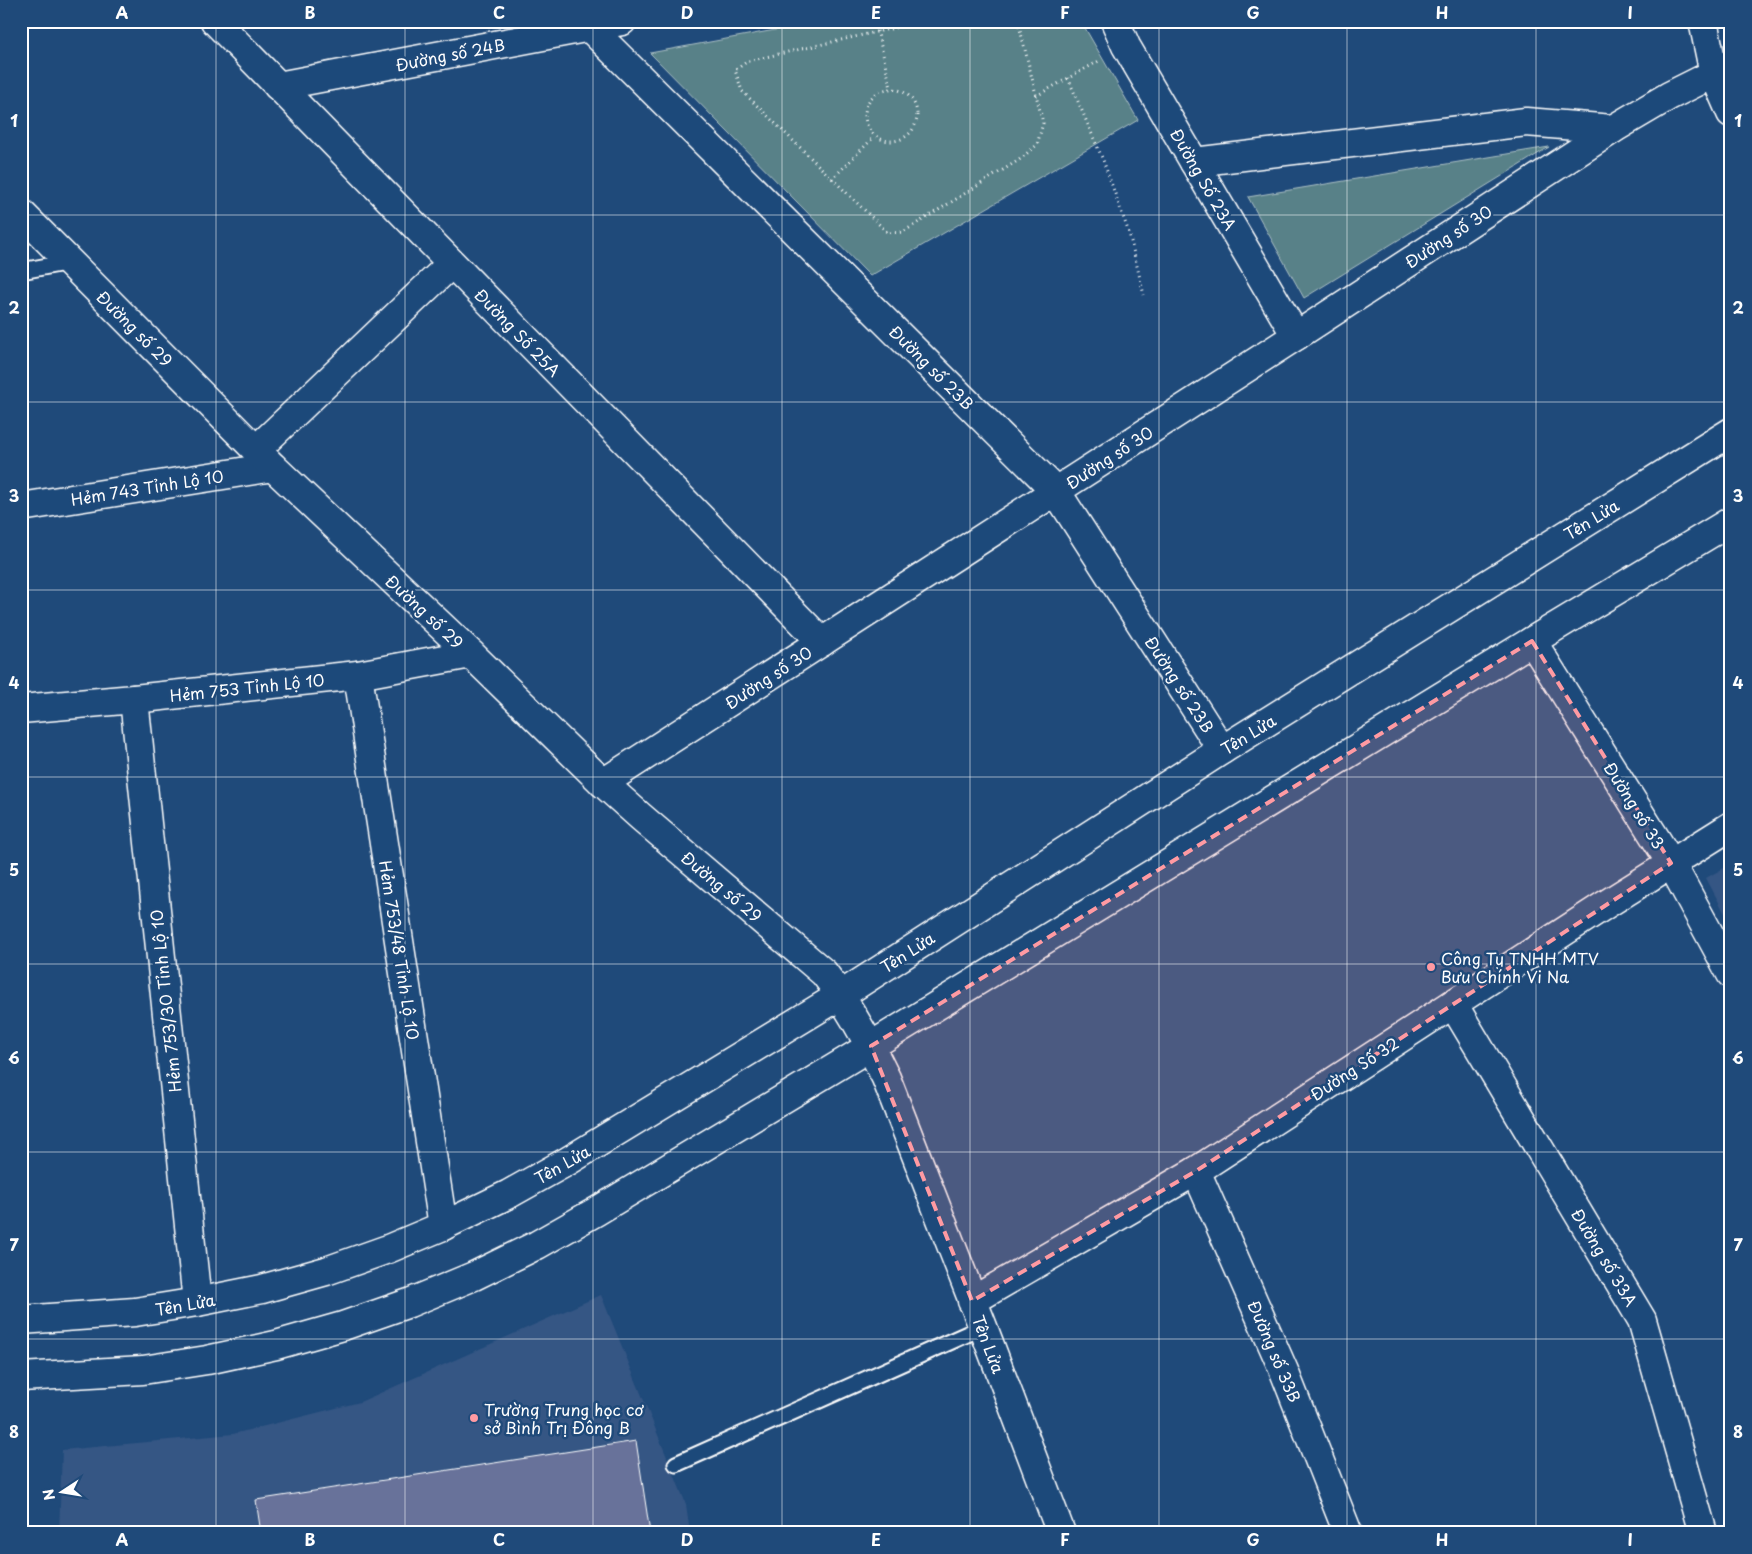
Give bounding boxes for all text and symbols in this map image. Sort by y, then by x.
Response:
text: A [116,0,129,24]
text: B [305,0,316,24]
text: C [493,0,505,24]
text: D [681,0,693,24]
text: E [871,0,881,24]
text: F [1060,0,1070,24]
text: G [1246,0,1260,24]
text: H [1436,0,1448,24]
text: I [1627,0,1633,24]
street label: Đường số 24B [393,32,507,76]
text: 1 [10,108,18,132]
text: 1 [1734,108,1742,132]
street label: Đường Số 23A [1165,124,1243,235]
street label: Đường số 30 [1400,199,1496,273]
street label: Đường Số 25A [470,283,566,381]
street label: Đường số 29 [92,285,178,371]
text: 2 [8,295,20,319]
text: 2 [1732,295,1744,319]
street label: Đường số 23B [884,319,980,415]
street label: Đường số 30 [1061,420,1157,494]
street label: Hẻm 743 Tỉnh Lộ 10 [69,463,225,511]
text: 3 [9,483,19,507]
text: 3 [1733,483,1743,507]
street label: Tên Lửa [1559,493,1623,545]
street label: Đường số 29 [381,569,469,653]
street label: Đường số 23B [1140,631,1220,737]
street label: Đường số 30 [720,640,816,714]
street label: Hẻm 753 Tỉnh Lộ 10 [169,667,325,707]
text: 4 [9,670,20,694]
text: 4 [1733,670,1744,694]
street label: Tên Lửa [1216,708,1280,760]
street label: Đường số 33 [1599,757,1671,853]
street label: Đường số 29 [676,845,768,927]
text: 5 [9,857,19,881]
text: 5 [1733,857,1743,881]
street label: Hẻm 753/48 Tỉnh Lộ 10 [374,859,426,1041]
street label: Hẻm 753/30 Tỉnh Lộ 10 [143,909,187,1093]
street label: Tên Lửa [875,925,939,979]
place label: Công Ty TNHH MTV Bưu Chính Vi Na [1441,946,1599,988]
marker: Công Ty TNHH MTV Bưu Chính Vi Na [1425,961,1437,973]
street label: Đường Số 32 [1305,1030,1403,1106]
text: 6 [8,1045,20,1069]
text: 6 [1732,1045,1744,1069]
street label: Tên Lửa [530,1138,594,1190]
street label: Đường số 33A [1566,1204,1644,1310]
text: 7 [9,1232,19,1256]
text: 7 [1733,1232,1743,1256]
street label: Tên Lửa [153,1287,217,1321]
street label: Đường số 33B [1243,1296,1307,1406]
street label: Tên Lửa [967,1311,1011,1377]
place label: Trường Trung học cơ sở Bình Trị Đông B [484,1397,644,1439]
marker: Trường Trung học cơ sở Bình Trị Đông B [468,1412,480,1424]
text: 8 [9,1419,19,1443]
text: 8 [1733,1419,1743,1443]
north arrow [38,1466,88,1516]
text: N [37,1487,60,1502]
text: A [116,1527,129,1551]
text: B [305,1527,316,1551]
text: C [493,1527,505,1551]
text: D [681,1527,693,1551]
text: E [871,1527,881,1551]
text: F [1060,1527,1070,1551]
text: G [1246,1527,1260,1551]
text: H [1436,1527,1448,1551]
text: I [1627,1527,1633,1551]

